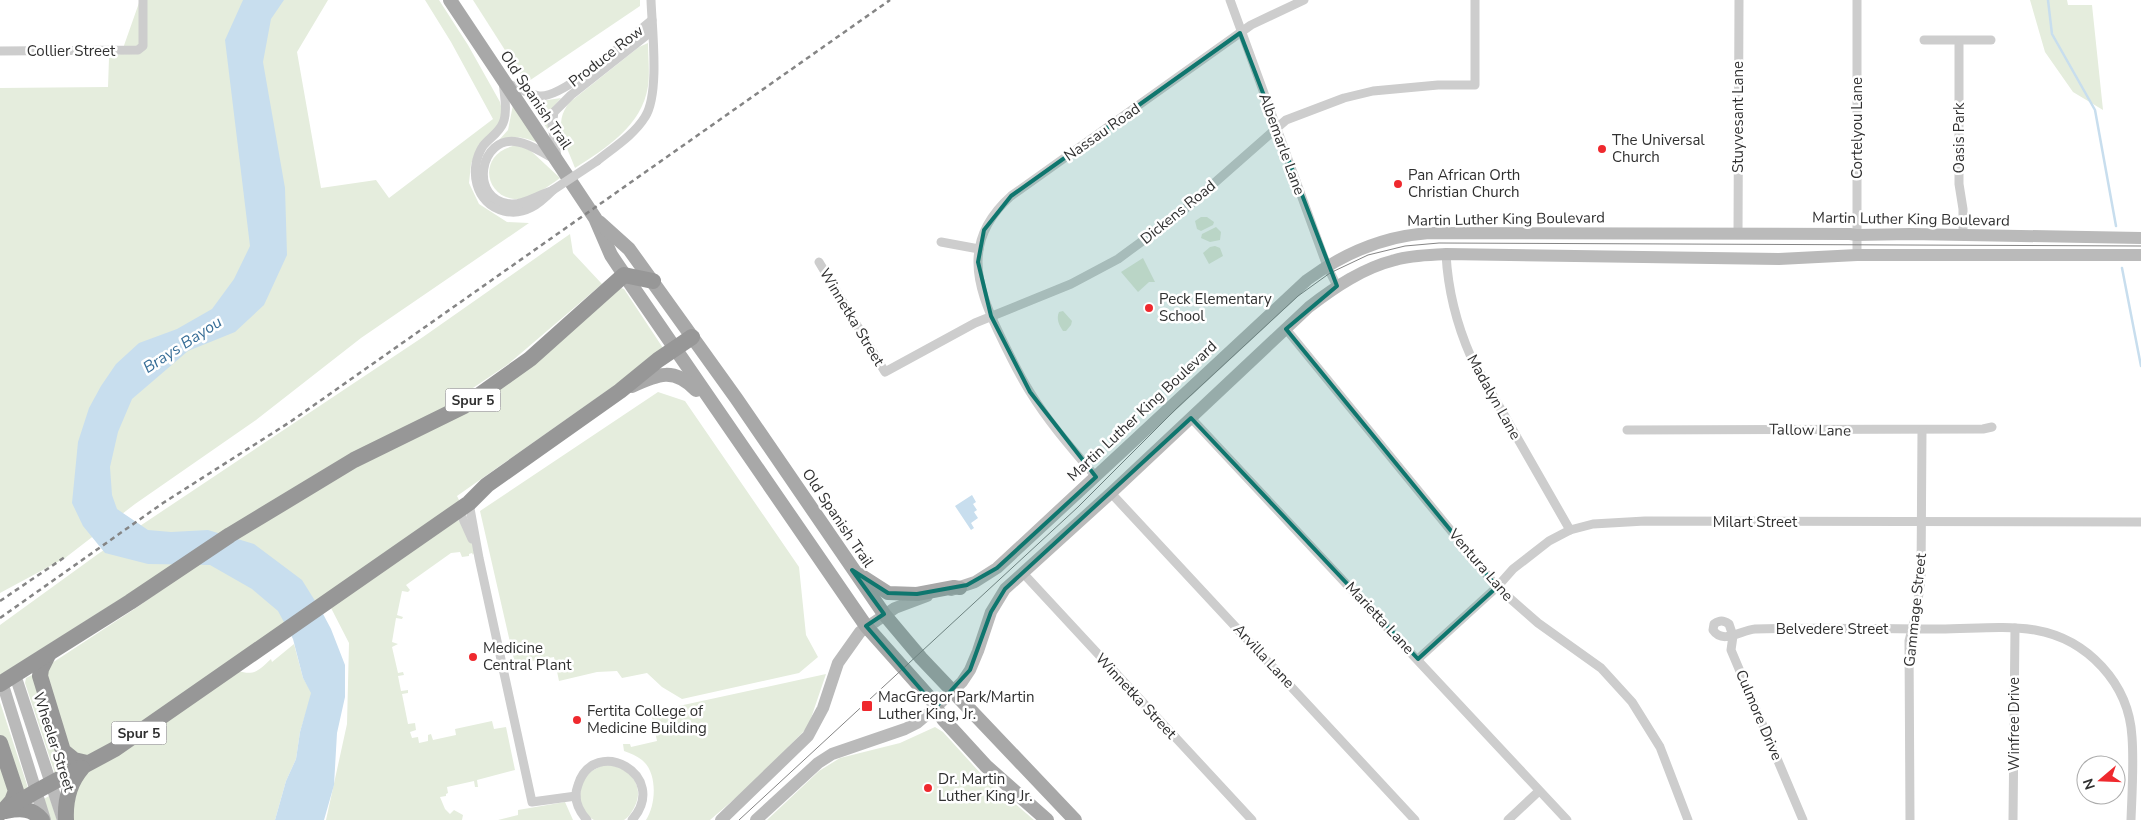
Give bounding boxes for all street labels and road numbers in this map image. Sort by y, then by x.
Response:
street label: Produce Row [565,20,648,91]
street label: Collier Street [27,41,116,61]
street label: Old Spanish Trail [496,47,577,154]
street label: Stuyvesant Lane [1728,61,1748,173]
street label: Cortelyou Lane [1847,77,1867,179]
street label: Albemarle Lane [1254,90,1310,198]
street label: Nassau Road [1060,98,1144,166]
street label: Oasis Park [1949,102,1969,174]
street label: Dickens Road [1136,175,1220,249]
street label: Martin Luther King Boulevard [1407,207,1605,231]
street label: Martin Luther King Boulevard [1812,207,2010,231]
street label: Winnetka Street [815,265,889,370]
street label: Martin Luther King Boulevard [1063,336,1221,486]
street label: Madalyn Lane [1462,351,1526,443]
road number: Spur 5 [446,388,500,412]
street label: Tallow Lane [1769,419,1851,441]
street label: Old Spanish Trail [798,465,879,572]
street label: Milart Street [1713,512,1798,532]
street label: Ventura Lane [1443,524,1518,605]
street label: Gammage Street [1899,552,1931,668]
street label: Marietta Lane [1341,577,1419,659]
street label: Arvilla Lane [1229,619,1299,693]
street label: Belvedere Street [1776,619,1889,639]
street label: Winnetka Street [1091,649,1181,744]
street label: Culmore Drive [1731,667,1787,763]
street label: Winfree Drive [2004,677,2024,771]
street label: Wheeler Street [28,690,80,795]
road number: Spur 5 [112,721,166,744]

